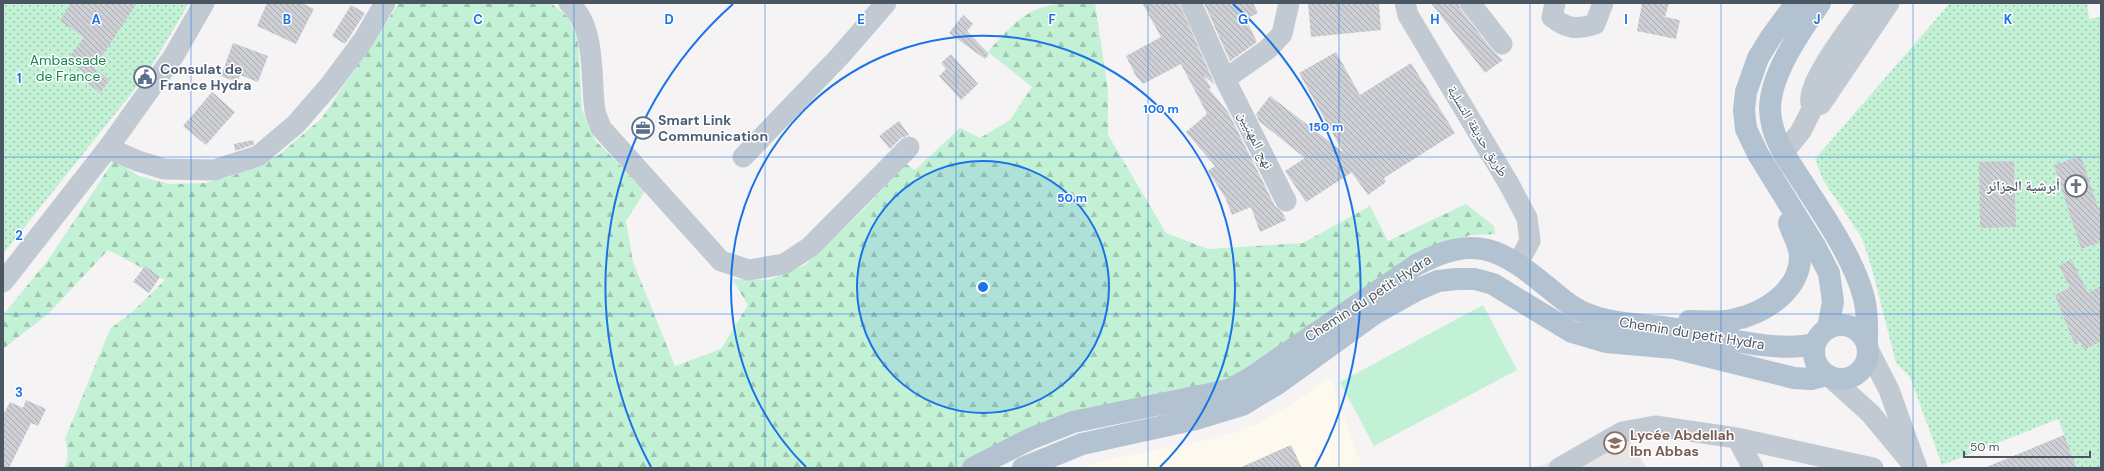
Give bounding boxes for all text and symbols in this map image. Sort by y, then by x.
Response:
text: A [91,11,101,28]
text: B [283,11,291,28]
text: C [473,11,483,28]
text: D [664,11,674,28]
text: E [857,11,865,28]
text: F [1048,11,1056,28]
text: G [1238,11,1248,28]
text: H [1430,11,1440,28]
text: I [1624,11,1628,28]
text: J [1813,11,1821,28]
text: K [2004,11,2013,28]
park label: Ambassade de France [30,51,106,85]
place label: Consulat de France Hydra [160,60,252,94]
public building icon: Consulat de France Hydra [132,64,158,90]
text: 1 [17,70,21,87]
street label: طريق حديقة التسلية [1443,82,1512,181]
text: 100 m [1143,101,1179,117]
street label: نهج المهنيين [1233,108,1278,172]
place label: Smart Link Communication [658,111,768,145]
office icon: Smart Link Communication [630,115,656,141]
text: 150 m [1309,119,1343,135]
church icon: أبرشية الجزائر [2063,173,2089,199]
place label: أبرشية الجزائر [1986,177,2060,195]
text: 50 m [1057,190,1087,206]
text: 2 [15,227,23,244]
street label: Chemin du petit Hydra [1301,250,1435,346]
centre of rings [976,280,990,294]
street label: Chemin du petit Hydra [1618,313,1766,353]
text: 3 [15,384,23,401]
place label: Lycée Abdellah Ibn Abbas [1630,426,1734,460]
school or university icon: Lycée Abdellah Ibn Abbas [1602,430,1628,456]
scale bar [1964,433,2090,459]
text: 50 m [1970,439,1999,455]

